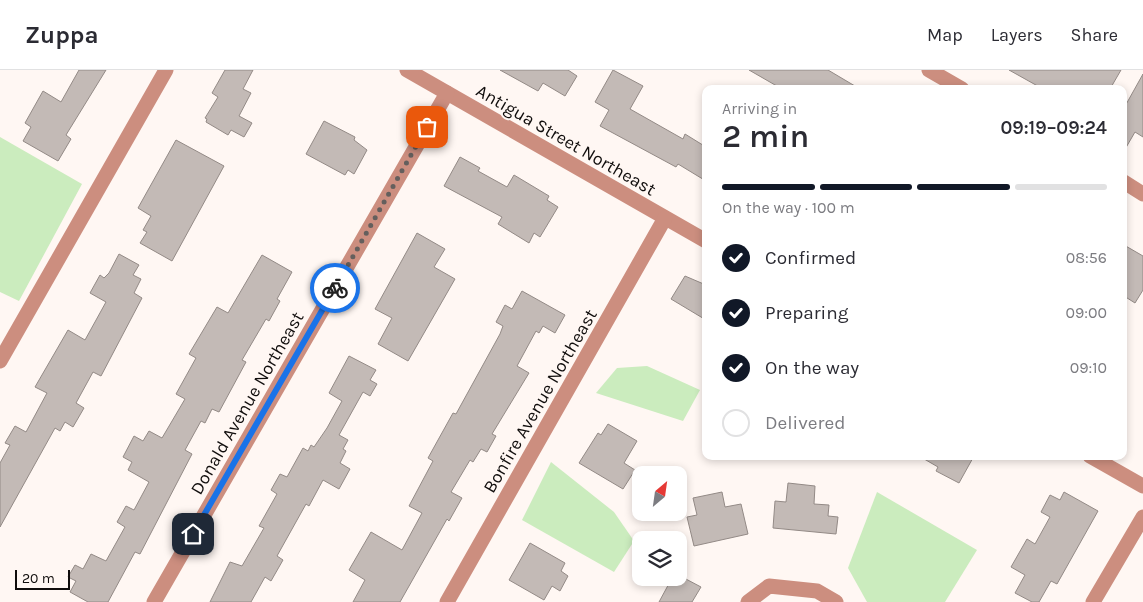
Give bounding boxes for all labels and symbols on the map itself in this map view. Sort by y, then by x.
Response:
street label: Antigua Street Northeast [472,79,660,201]
pin [406,106,448,148]
courier [310,263,360,313]
street label: Bonfire Avenue Northeast [478,305,602,497]
street label: Donald Avenue Northeast [186,307,309,498]
north arrow [632,466,688,521]
pin [172,513,214,555]
scale bar [15,567,70,590]

